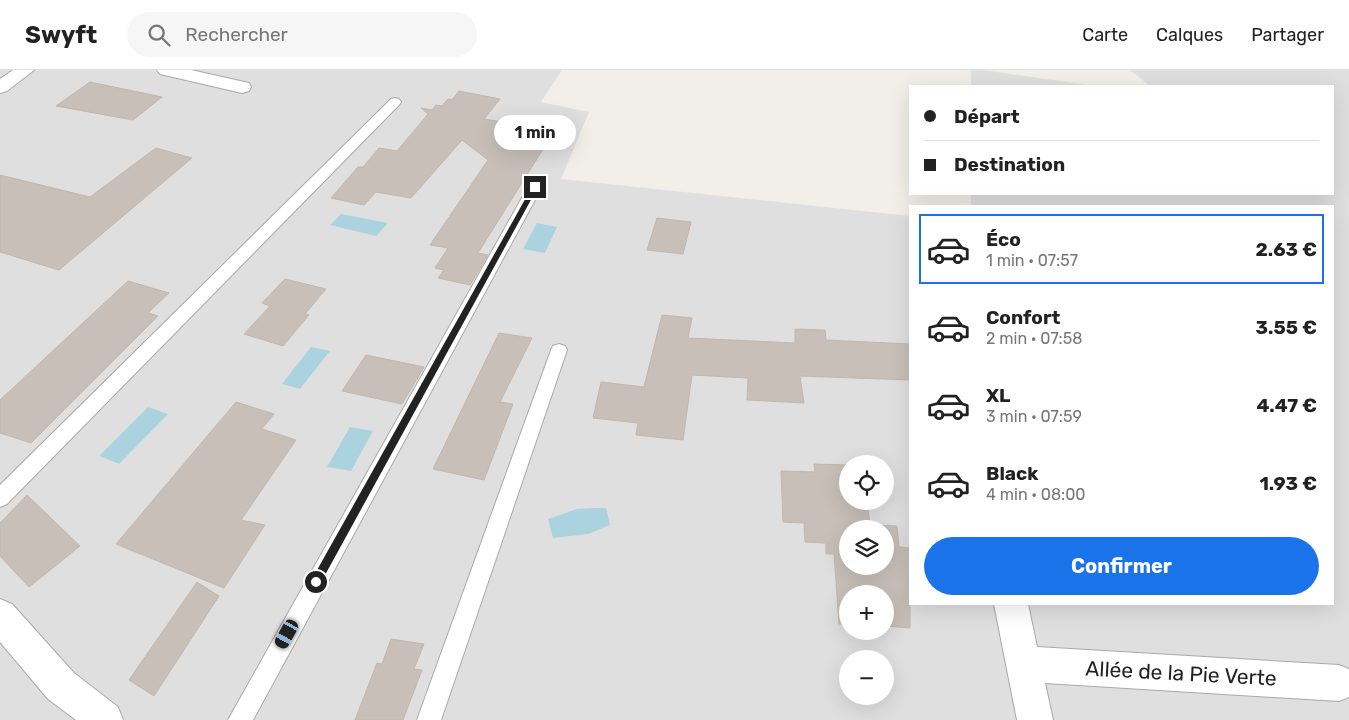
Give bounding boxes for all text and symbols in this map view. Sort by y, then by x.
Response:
search box [127,12,477,57]
text: Swyft [25,21,97,49]
icon: search [145,21,173,49]
text: Rechercher [185,23,288,46]
text: Carte [1082,24,1128,46]
text: Calques [1156,24,1223,46]
text: Partager [1251,24,1324,46]
text: Départ [954,105,1020,128]
callout: 1 min [494,114,576,150]
text: 1 min [515,123,555,142]
text: Destination [954,153,1065,176]
route end [524,176,546,198]
icon: car [926,227,971,272]
text: Éco [986,228,1021,251]
text: 2.63 € [1256,238,1317,261]
text: 1 min · 07:57 [986,251,1078,270]
icon: car [926,305,971,350]
text: Confort [986,306,1060,329]
text: 3.55 € [1256,316,1317,339]
text: 2 min · 07:58 [986,329,1082,348]
icon: car [926,383,971,428]
text: XL [986,384,1010,407]
text: 4.47 € [1257,394,1317,417]
text: 3 min · 07:59 [986,407,1082,426]
map controls [839,455,894,705]
button: locate [839,455,894,510]
icon: car [926,461,971,506]
text: Black [986,462,1038,485]
text: 1.93 € [1259,472,1317,495]
text: 4 min · 08:00 [986,485,1086,504]
button: layers [839,520,894,575]
button: Confirmer [924,537,1319,595]
route start [305,571,327,593]
button: + [839,585,894,640]
car [273,617,300,651]
button: − [839,650,894,705]
street label: Allée de la Pie Verte [1085,656,1277,690]

